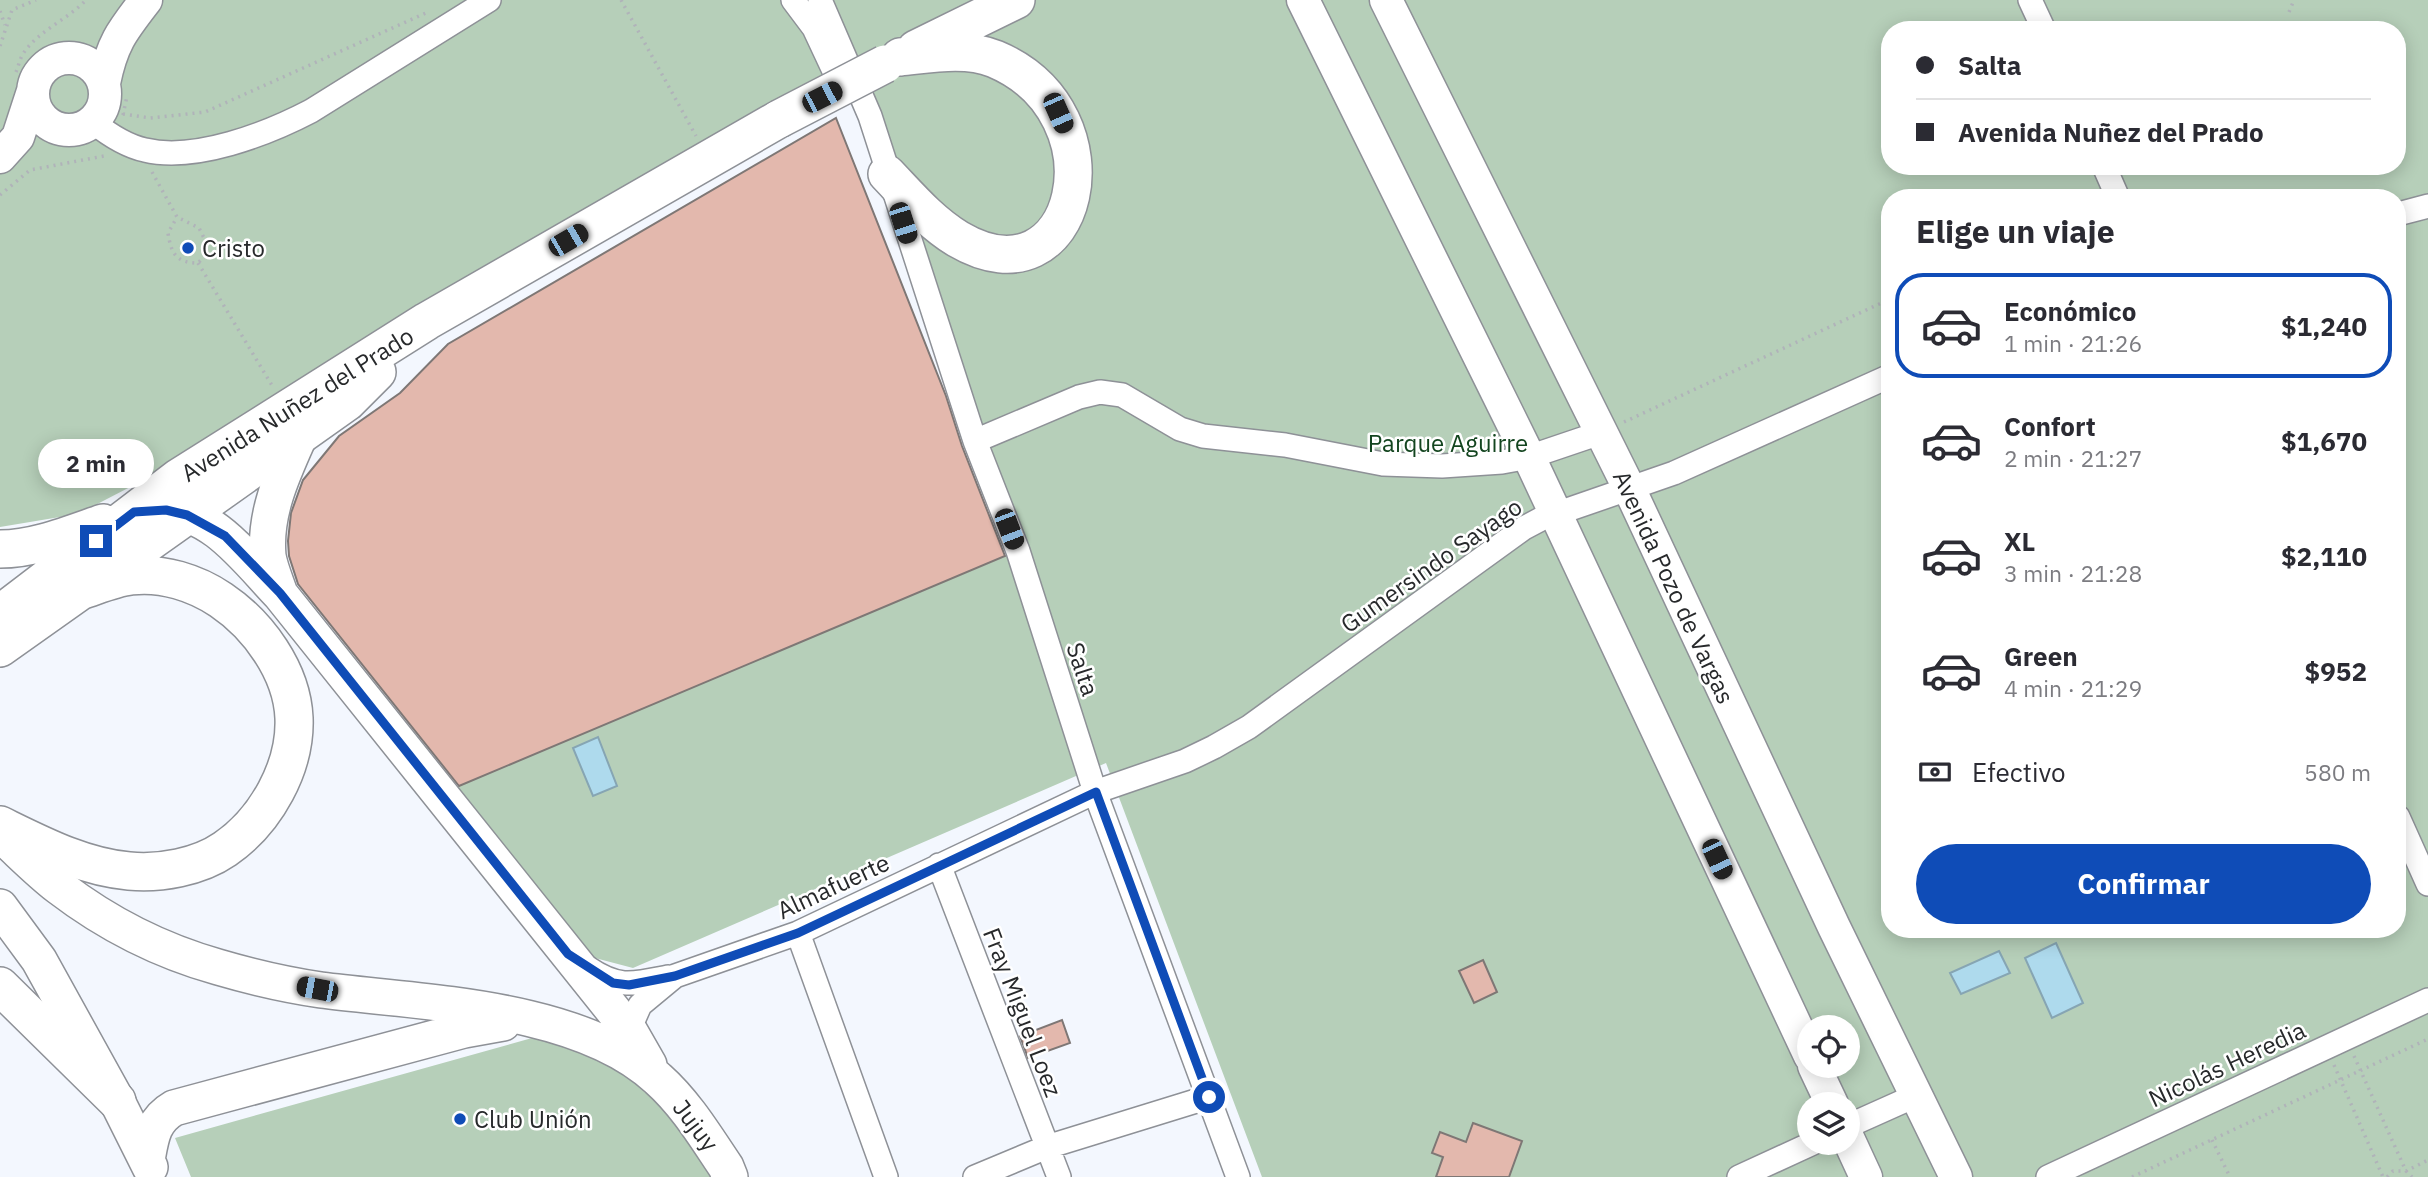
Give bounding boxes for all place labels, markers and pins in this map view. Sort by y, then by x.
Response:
place label: Cristo [202,232,265,264]
marker: Cristo [180,240,196,256]
place label: Club Unión [474,1103,592,1135]
marker: Club Unión [452,1111,468,1127]

